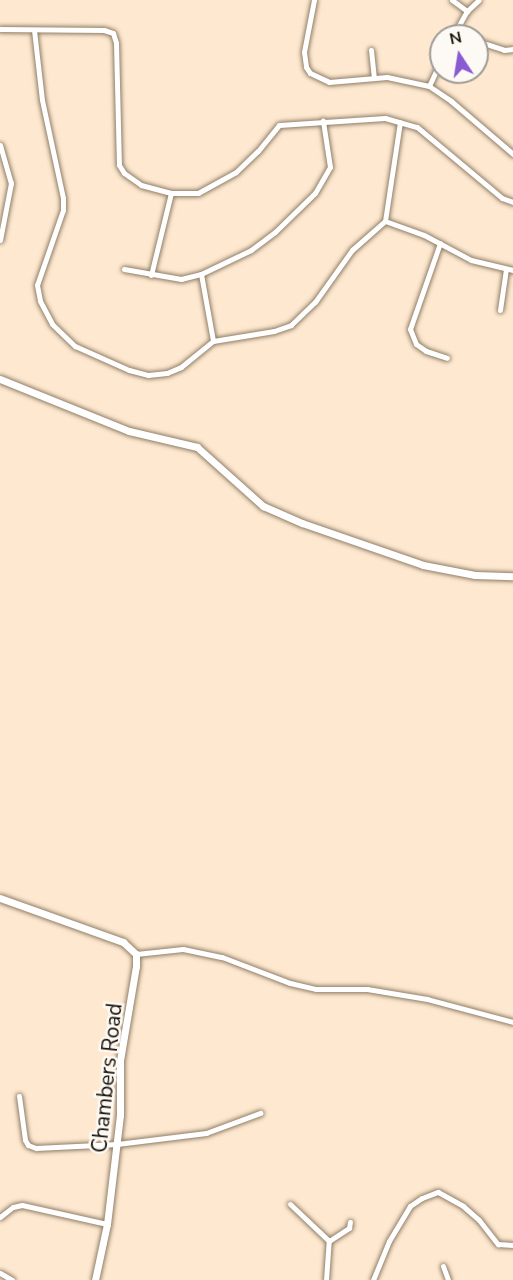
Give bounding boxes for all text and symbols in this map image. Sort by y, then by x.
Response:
north arrow [429,24,489,84]
text: N [448,26,464,50]
street label: Chambers Road [87,1002,127,1154]

